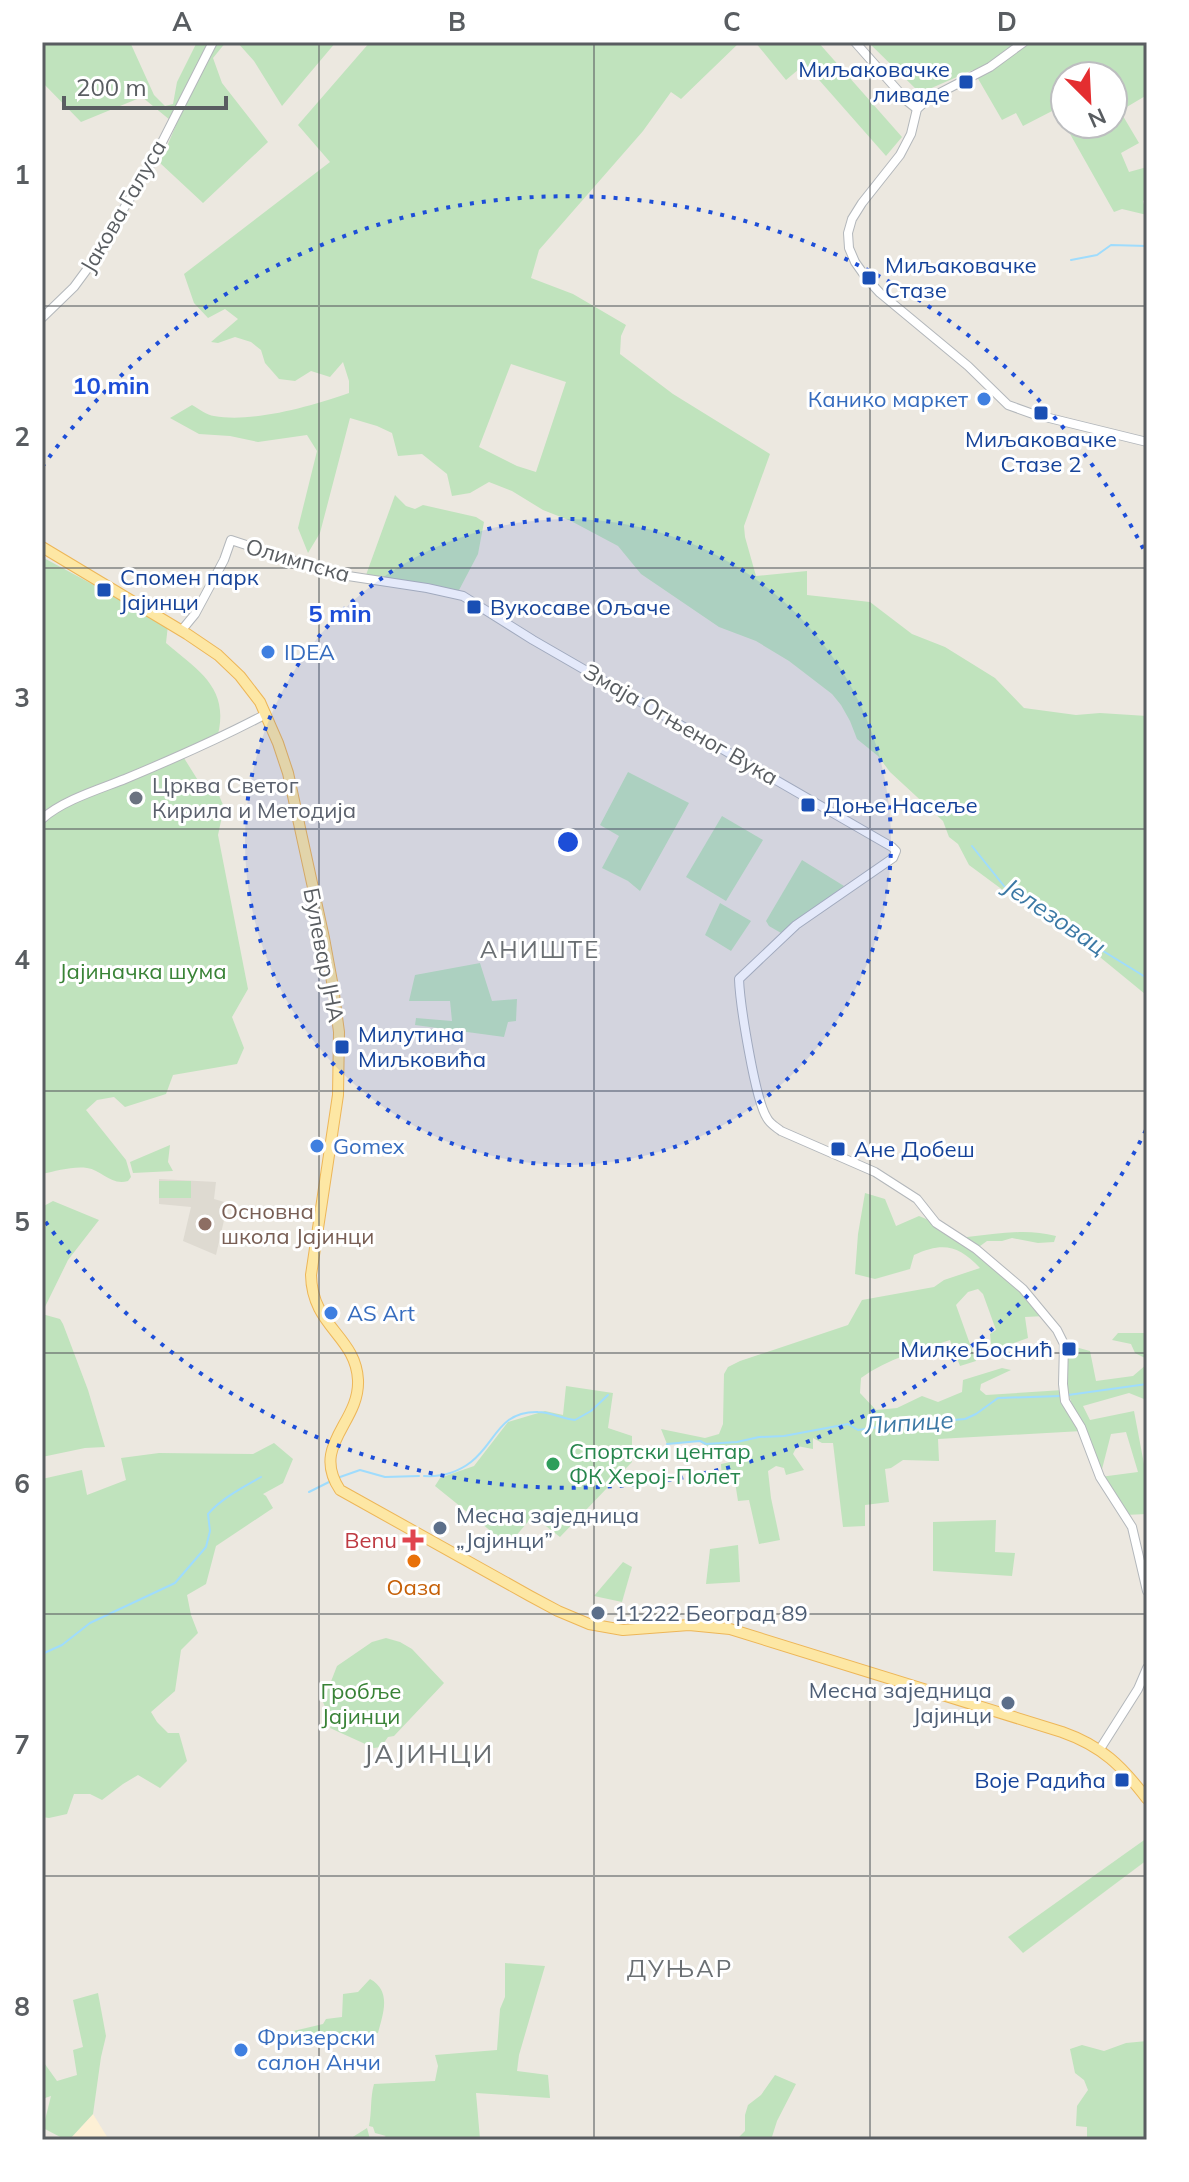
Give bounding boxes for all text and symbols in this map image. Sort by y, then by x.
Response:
text: A [172,5,192,38]
text: B [448,5,466,38]
text: C [723,5,741,38]
text: D [997,5,1017,38]
place label: Миљаковачке ливаде [798,55,950,108]
scale bar [64,60,226,110]
north arrow [1049,60,1129,140]
text: 200 m [76,72,147,102]
marker: Миљаковачке ливаде [957,73,975,91]
text: N [1084,102,1110,134]
street label: Јакова Галуса [74,135,172,277]
text: 1 [14,158,30,191]
place label: Миљаковачке Стазе [885,251,1037,304]
marker: Миљаковачке Стазе [860,269,878,287]
text: 10 min [72,370,150,400]
place label: Канико маркет [808,385,968,413]
marker: Канико маркет [975,390,993,408]
marker: Миљаковачке Стазе 2 [1032,404,1050,422]
text: 2 [14,420,30,453]
place label: Миљаковачке Стазе 2 [965,425,1117,478]
street label: Олимпска [243,532,353,588]
place label: Спомен парк Јајинци [120,563,259,616]
marker: Спомен парк Јајинци [95,581,113,599]
place label: Вукосаве Ољаче [490,593,671,621]
text: 5 min [308,598,372,628]
marker: Вукосаве Ољаче [465,598,483,616]
place label: IDEA [284,638,335,666]
marker: IDEA [259,643,277,661]
street label: Змаја Огњеног Вука [579,657,783,791]
text: 3 [14,681,30,714]
place label: Црква Светог Кирила и Методија [152,771,356,824]
marker: Црква Светог Кирила и Методија [127,789,145,807]
place label: Доње Насеље [824,791,978,819]
marker: Доње Насеље [799,796,817,814]
centre of rings [554,828,582,856]
water label: Јелезовац [997,870,1113,961]
street label: Булевар ЈНА [297,885,351,1025]
district label: АНИШТЕ [480,934,600,964]
text: 4 [14,943,30,976]
park label: Јајиначка шума [59,957,227,985]
place label: Милутина Миљковића [358,1020,486,1073]
marker: Милутина Миљковића [333,1038,351,1056]
place label: Gomex [333,1132,405,1160]
place label: Ане Добеш [854,1135,975,1163]
marker: Gomex [308,1137,326,1155]
marker: Ане Добеш [829,1140,847,1158]
place label: Основна школа Јајинци [221,1197,374,1250]
text: 5 [14,1205,30,1238]
marker: Основна школа Јајинци [196,1215,214,1233]
place label: AS Art [347,1299,415,1327]
marker: AS Art [322,1304,340,1322]
place label: Милке Боснић [900,1335,1053,1363]
marker: Милке Боснић [1060,1340,1078,1358]
water label: Липице [862,1404,954,1440]
place label: Спортски центар ФК Херој-Полет [569,1437,751,1490]
marker: Спортски центар ФК Херој-Полет [544,1455,562,1473]
text: 6 [14,1467,30,1500]
place label: Месна заједница „Јајинци” [456,1501,639,1554]
marker: Месна заједница „Јајинци” [431,1519,449,1537]
place label: Benu [344,1526,397,1554]
marker: Benu [404,1531,422,1549]
marker: Оаза [405,1552,423,1570]
place label: Оаза [386,1573,442,1601]
place label: 11222 Београд 89 [614,1599,808,1627]
marker: 11222 Београд 89 [589,1604,607,1622]
place label: Месна заједница Јајинци [809,1676,992,1729]
park label: Гробље Јајинци [320,1677,402,1730]
marker: Месна заједница Јајинци [999,1694,1017,1712]
text: 7 [14,1728,30,1761]
district label: ЈАЈИНЦИ [364,1737,494,1770]
place label: Воје Радића [974,1766,1106,1794]
marker: Воје Радића [1113,1771,1131,1789]
district label: ДУЊАР [627,1953,733,1983]
text: 8 [14,1990,30,2023]
place label: Фризерски салон Анчи [257,2023,381,2076]
marker: Фризерски салон Анчи [232,2041,250,2059]

